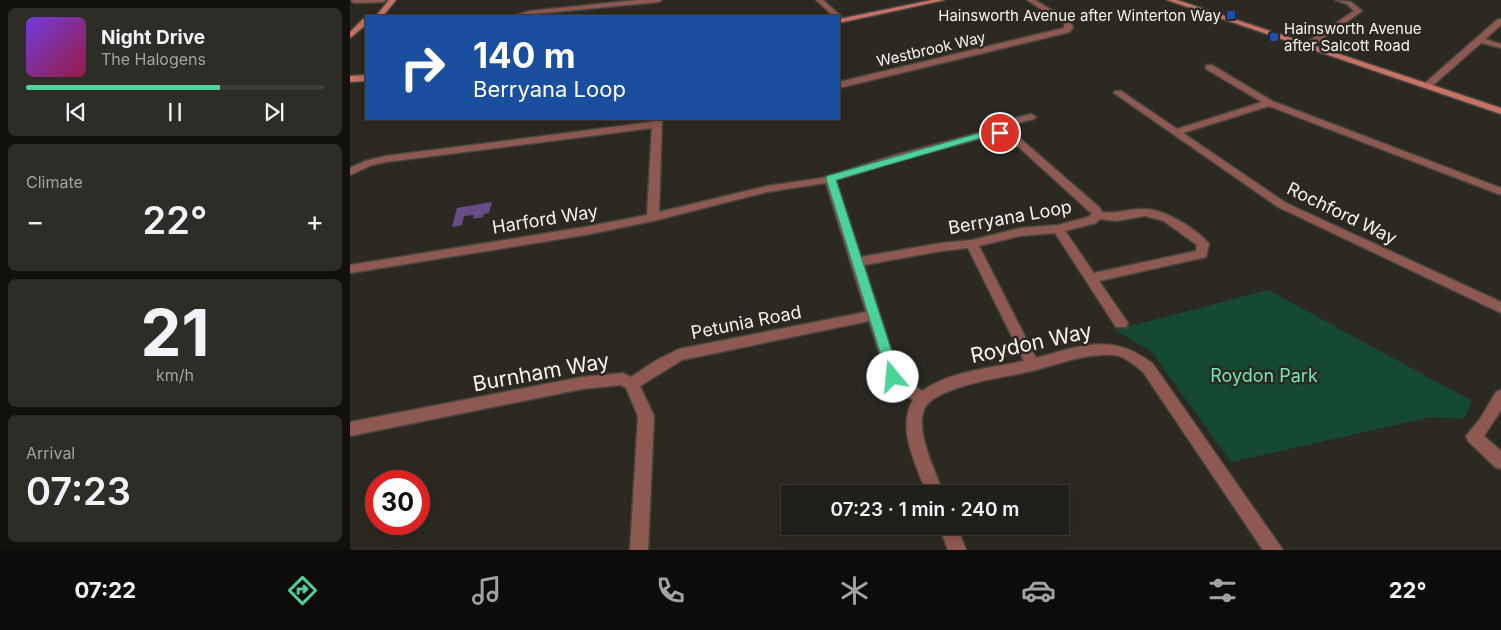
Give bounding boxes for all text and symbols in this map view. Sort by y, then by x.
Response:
place label: Hainsworth Avenue after Winterton Way [938,6,1222,25]
marker: Hainsworth Avenue after Winterton Way [1225,9,1237,21]
place label: Hainsworth Avenue after Salcott Road [1284,19,1422,55]
text: Night Drive [101,26,205,49]
street label: Westbrook Way [875,27,988,71]
marker: Hainsworth Avenue after Salcott Road [1268,31,1280,43]
text: 140 m [473,34,576,76]
icon: right [390,35,455,100]
text: The Halogens [101,49,206,69]
text: Berryana Loop [473,76,626,102]
icon: previous [62,98,90,126]
icon: pause [161,98,189,126]
icon: next [260,98,288,126]
pin [979,112,1021,154]
icon: arrive [986,119,1014,147]
text: Climate [26,172,83,192]
street label: Rochford Way [1284,177,1400,249]
street label: Berryana Loop [947,196,1073,238]
text: 22° [143,197,207,243]
street label: Harford Way [491,200,599,238]
text: − [26,204,45,238]
text: + [305,204,324,238]
text: 21 [141,293,209,372]
street label: Petunia Road [689,301,803,343]
street label: Roydon Way [968,318,1094,368]
street label: Burnham Way [471,348,611,396]
position arrow [866,350,918,402]
text: km/h [156,365,194,385]
park label: Roydon Park [1210,365,1318,386]
text: Arrival [26,443,75,463]
text: 07:23 [26,468,131,514]
speed limit sign: 30 [365,470,430,535]
text: 07:23 · 1 min · 240 m [831,498,1019,521]
icon: directions [285,573,320,608]
icon: music [469,573,504,608]
icon: phone [653,573,688,608]
icon: climate [837,573,872,608]
icon: car [1021,573,1056,608]
icon: filters [1205,573,1240,608]
text: 07:22 [74,577,136,603]
text: 22° [1389,577,1427,603]

